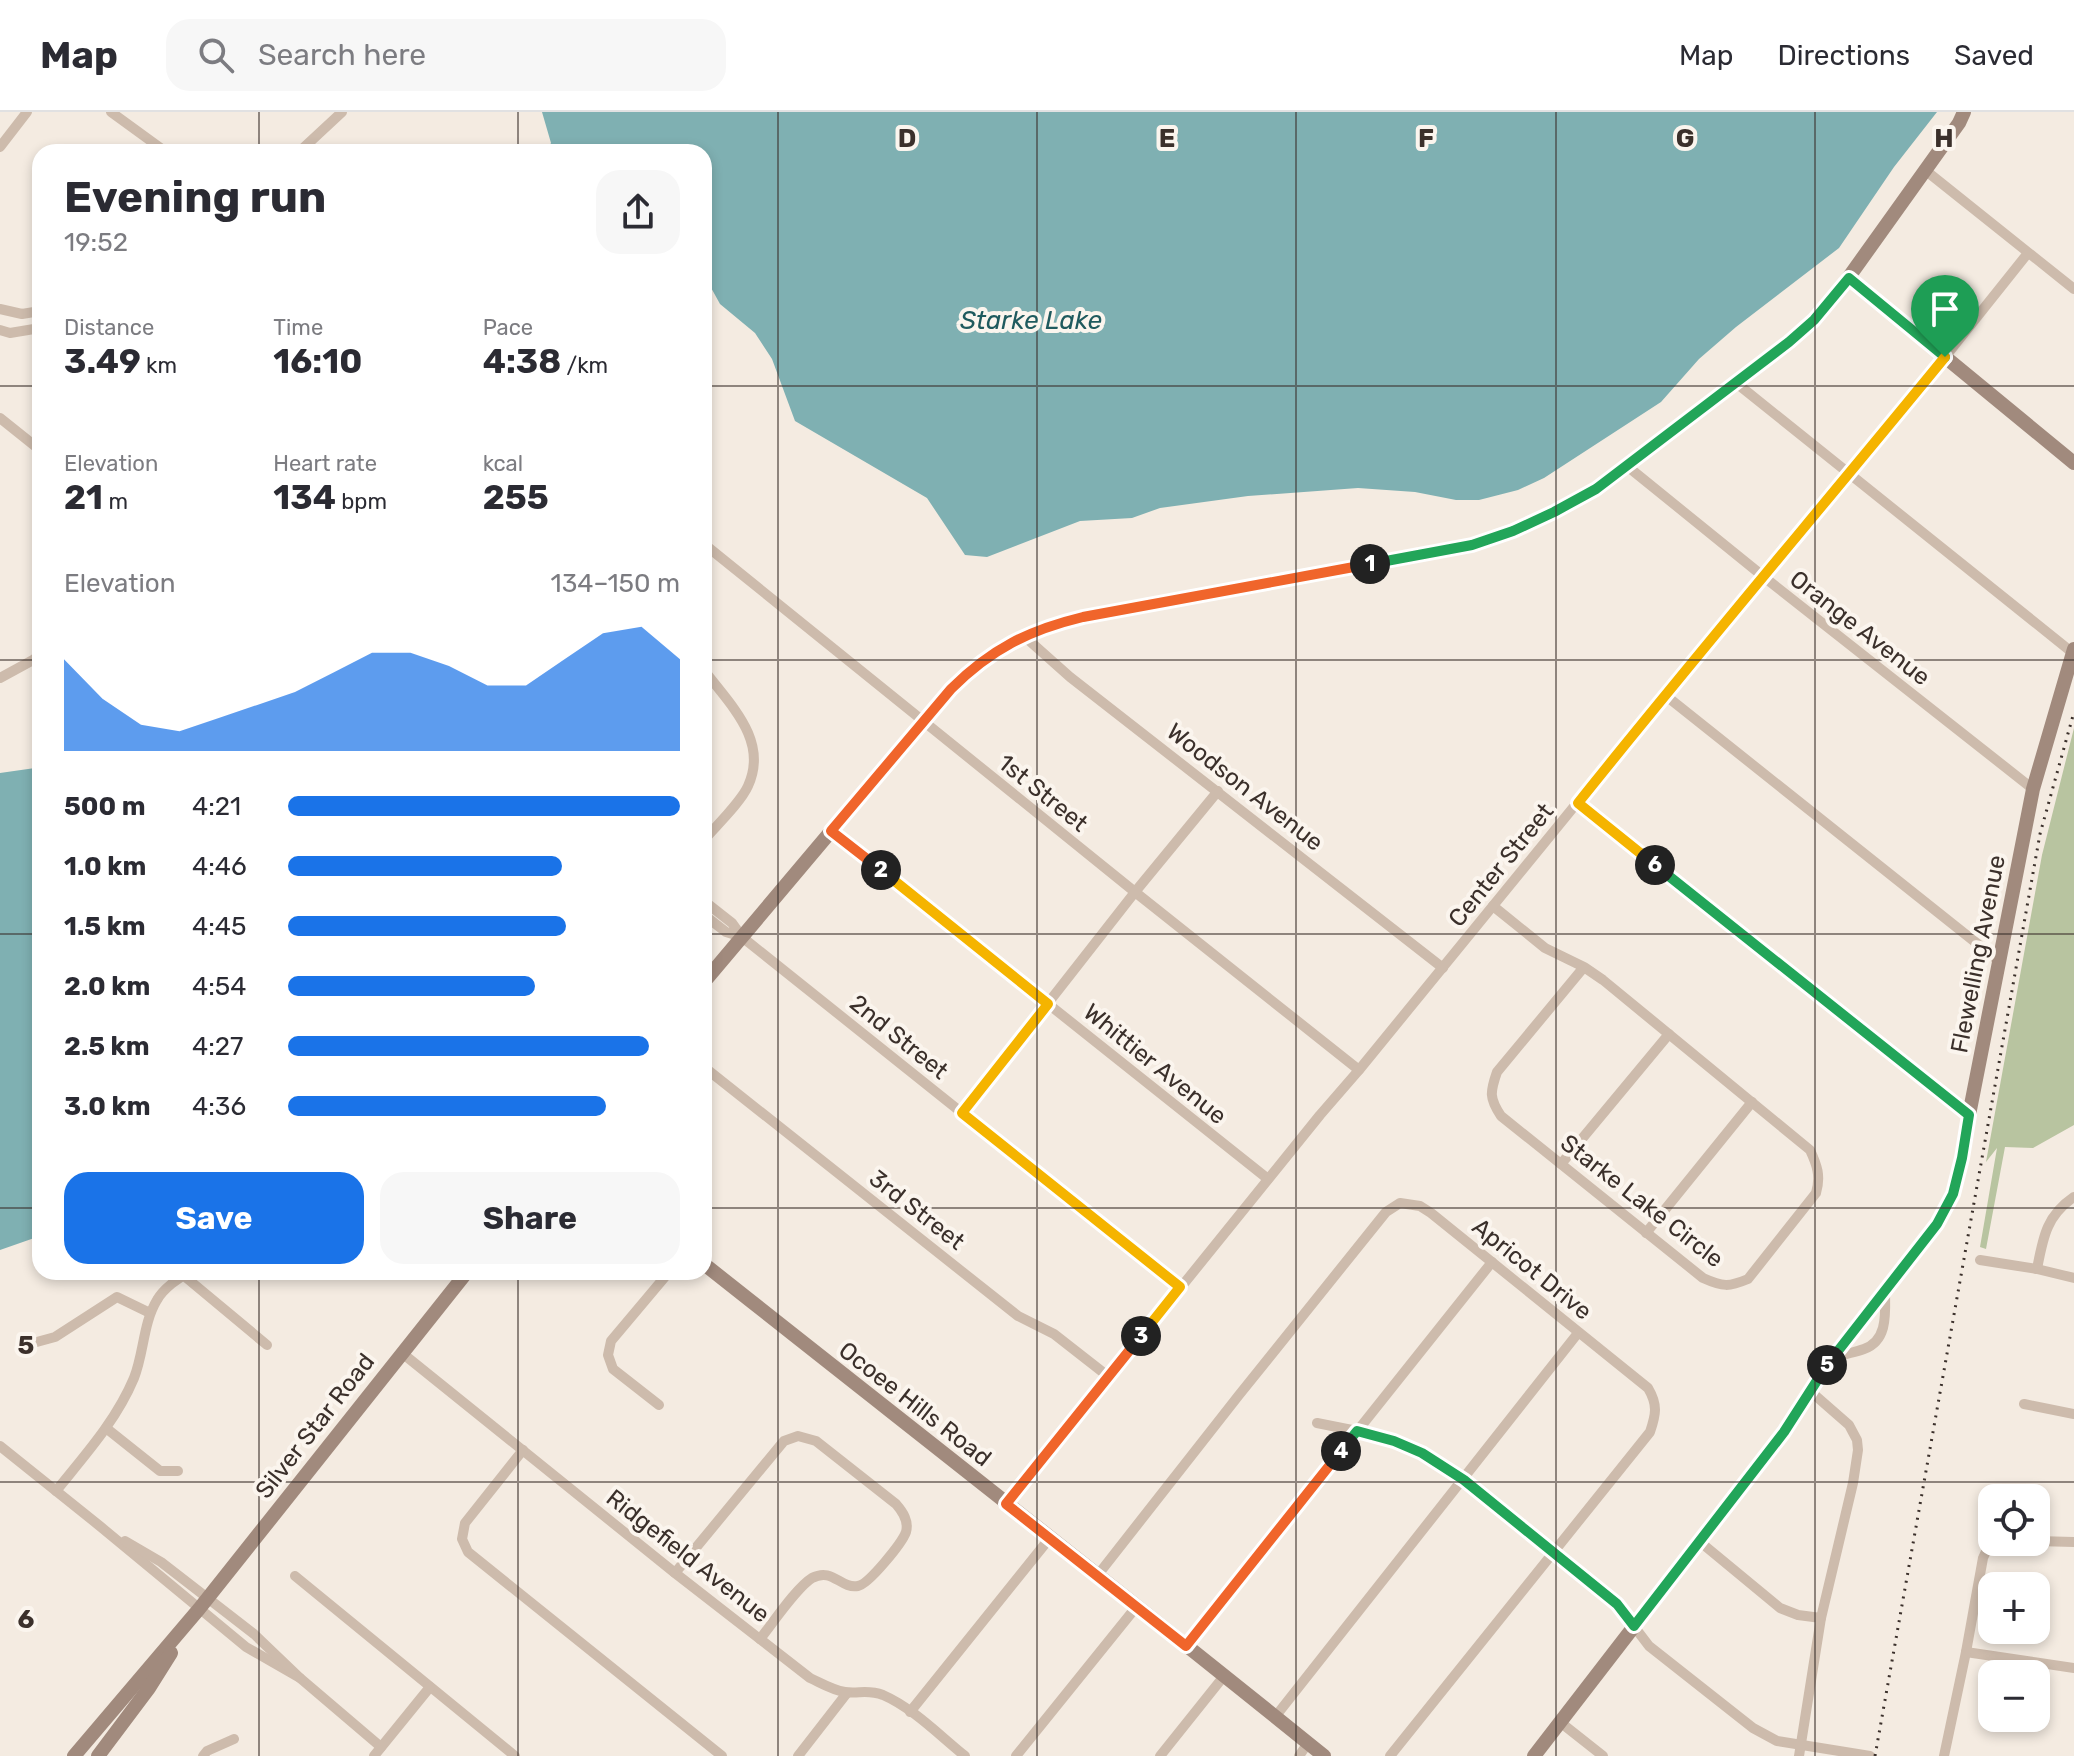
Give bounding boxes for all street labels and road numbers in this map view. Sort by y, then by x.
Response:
street label: Orange Avenue [1784,565,1936,691]
street label: Woodson Avenue [1161,717,1329,857]
street label: 1st Street [993,748,1093,838]
street label: Center Street [1443,798,1559,932]
street label: Flewelling Avenue [1945,853,2011,1055]
street label: 2nd Street [844,989,954,1085]
street label: Whittier Avenue [1078,998,1232,1130]
street label: Starke Lake Circle [1555,1129,1729,1273]
street label: 3rd Street [864,1164,970,1256]
street label: Apricot Drive [1467,1212,1597,1326]
street label: Ocoee Hills Road [833,1336,997,1472]
street label: Silver Star Road [250,1348,380,1504]
street label: Ridgefield Avenue [601,1484,775,1628]

